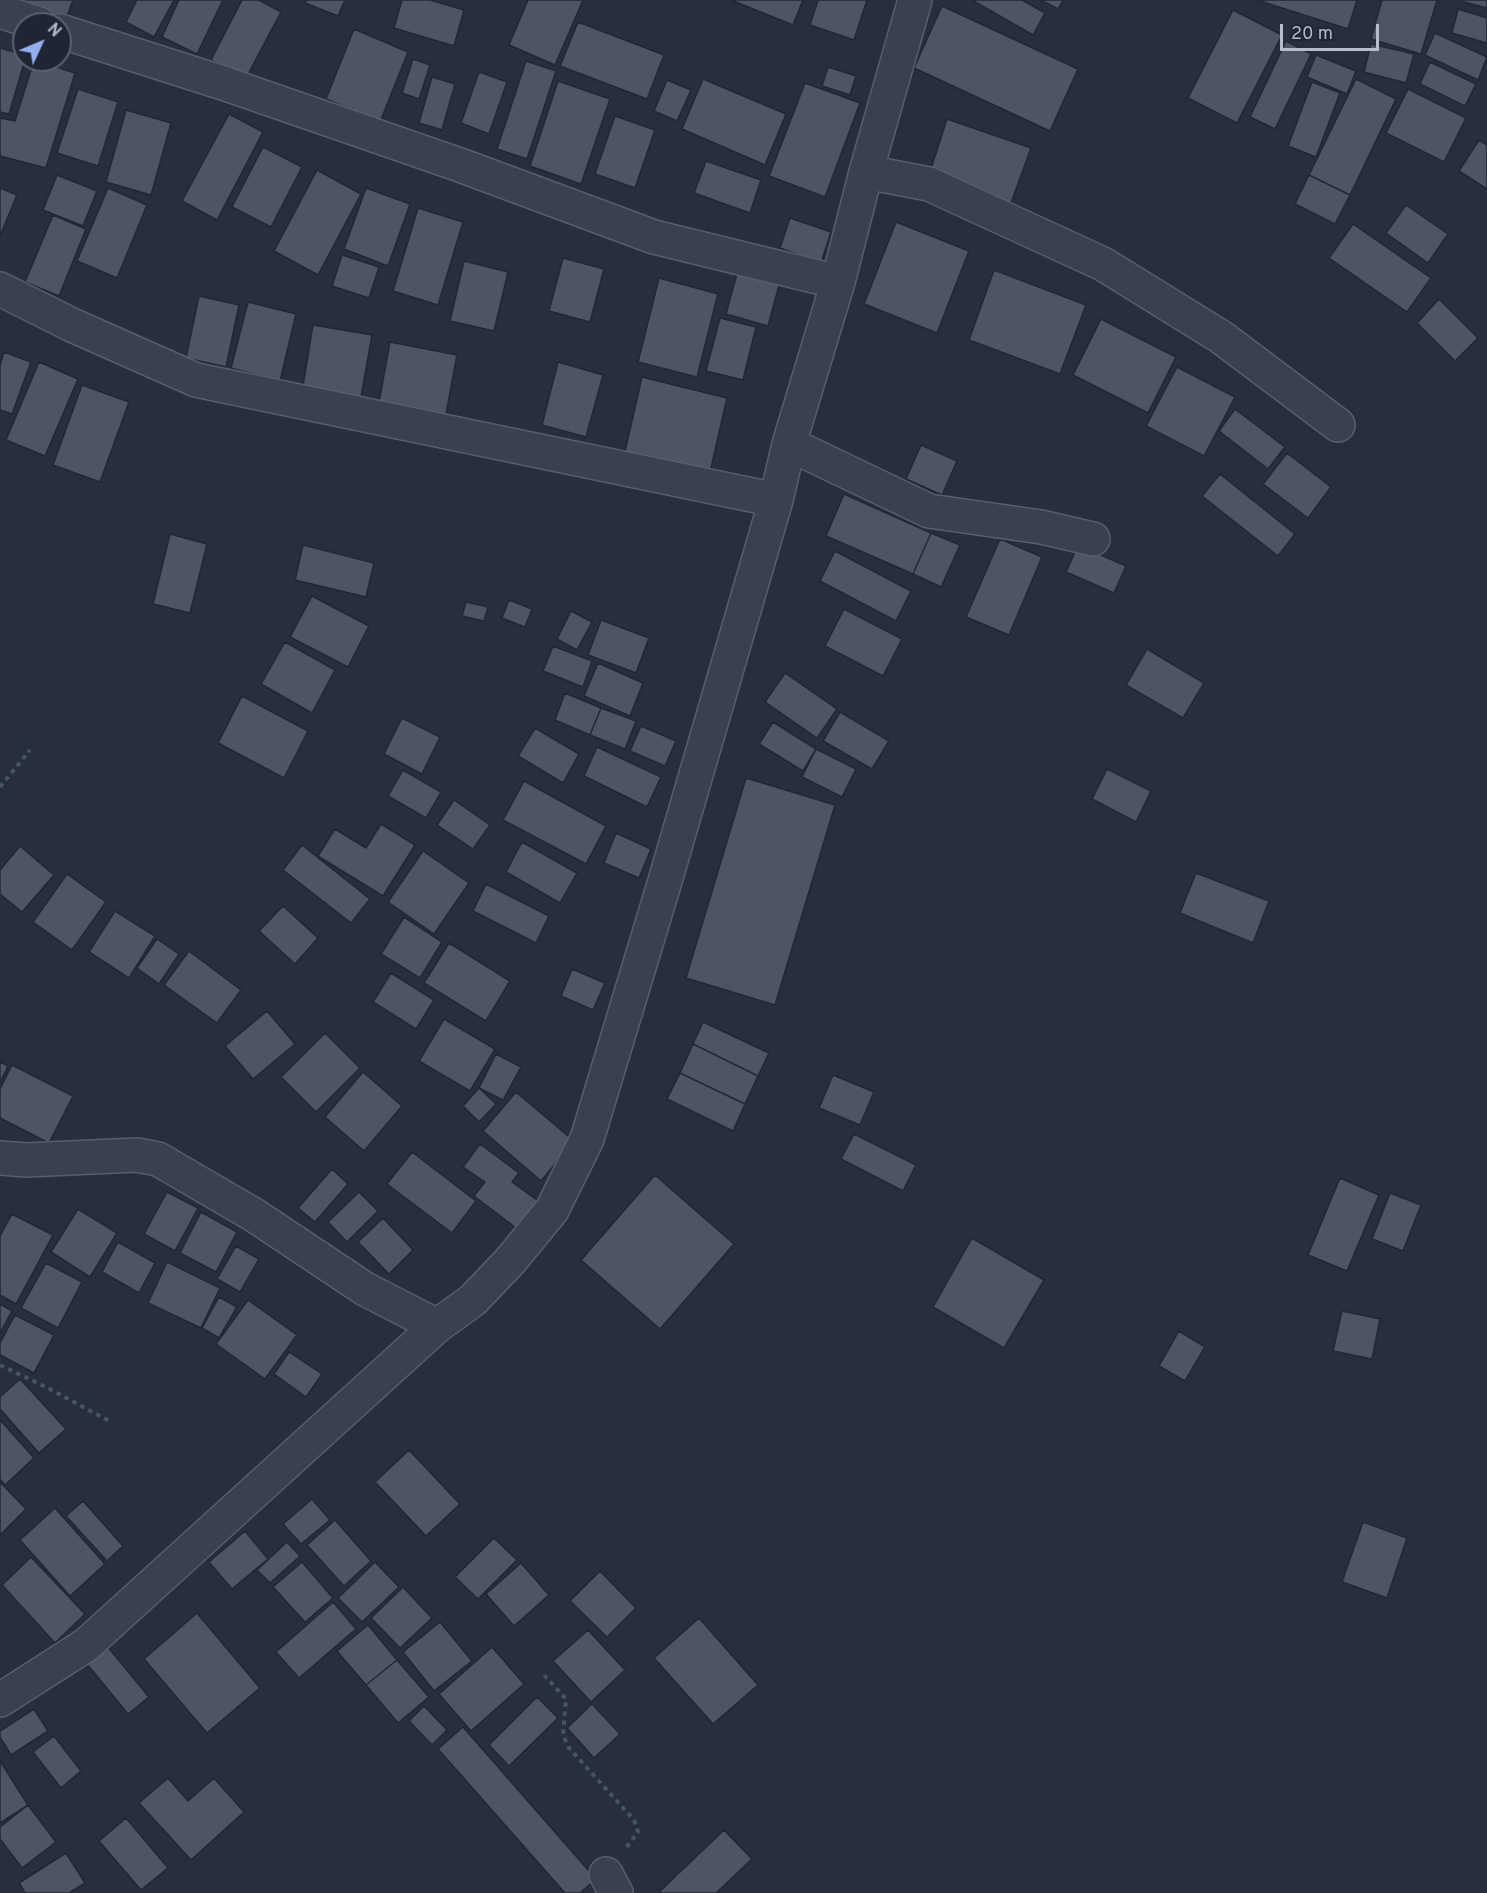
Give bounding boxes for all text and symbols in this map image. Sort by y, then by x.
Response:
north arrow [12,12,72,72]
scale bar [1283,12,1382,50]
text: N [42,20,65,42]
text: 20 m [1291,23,1333,46]

